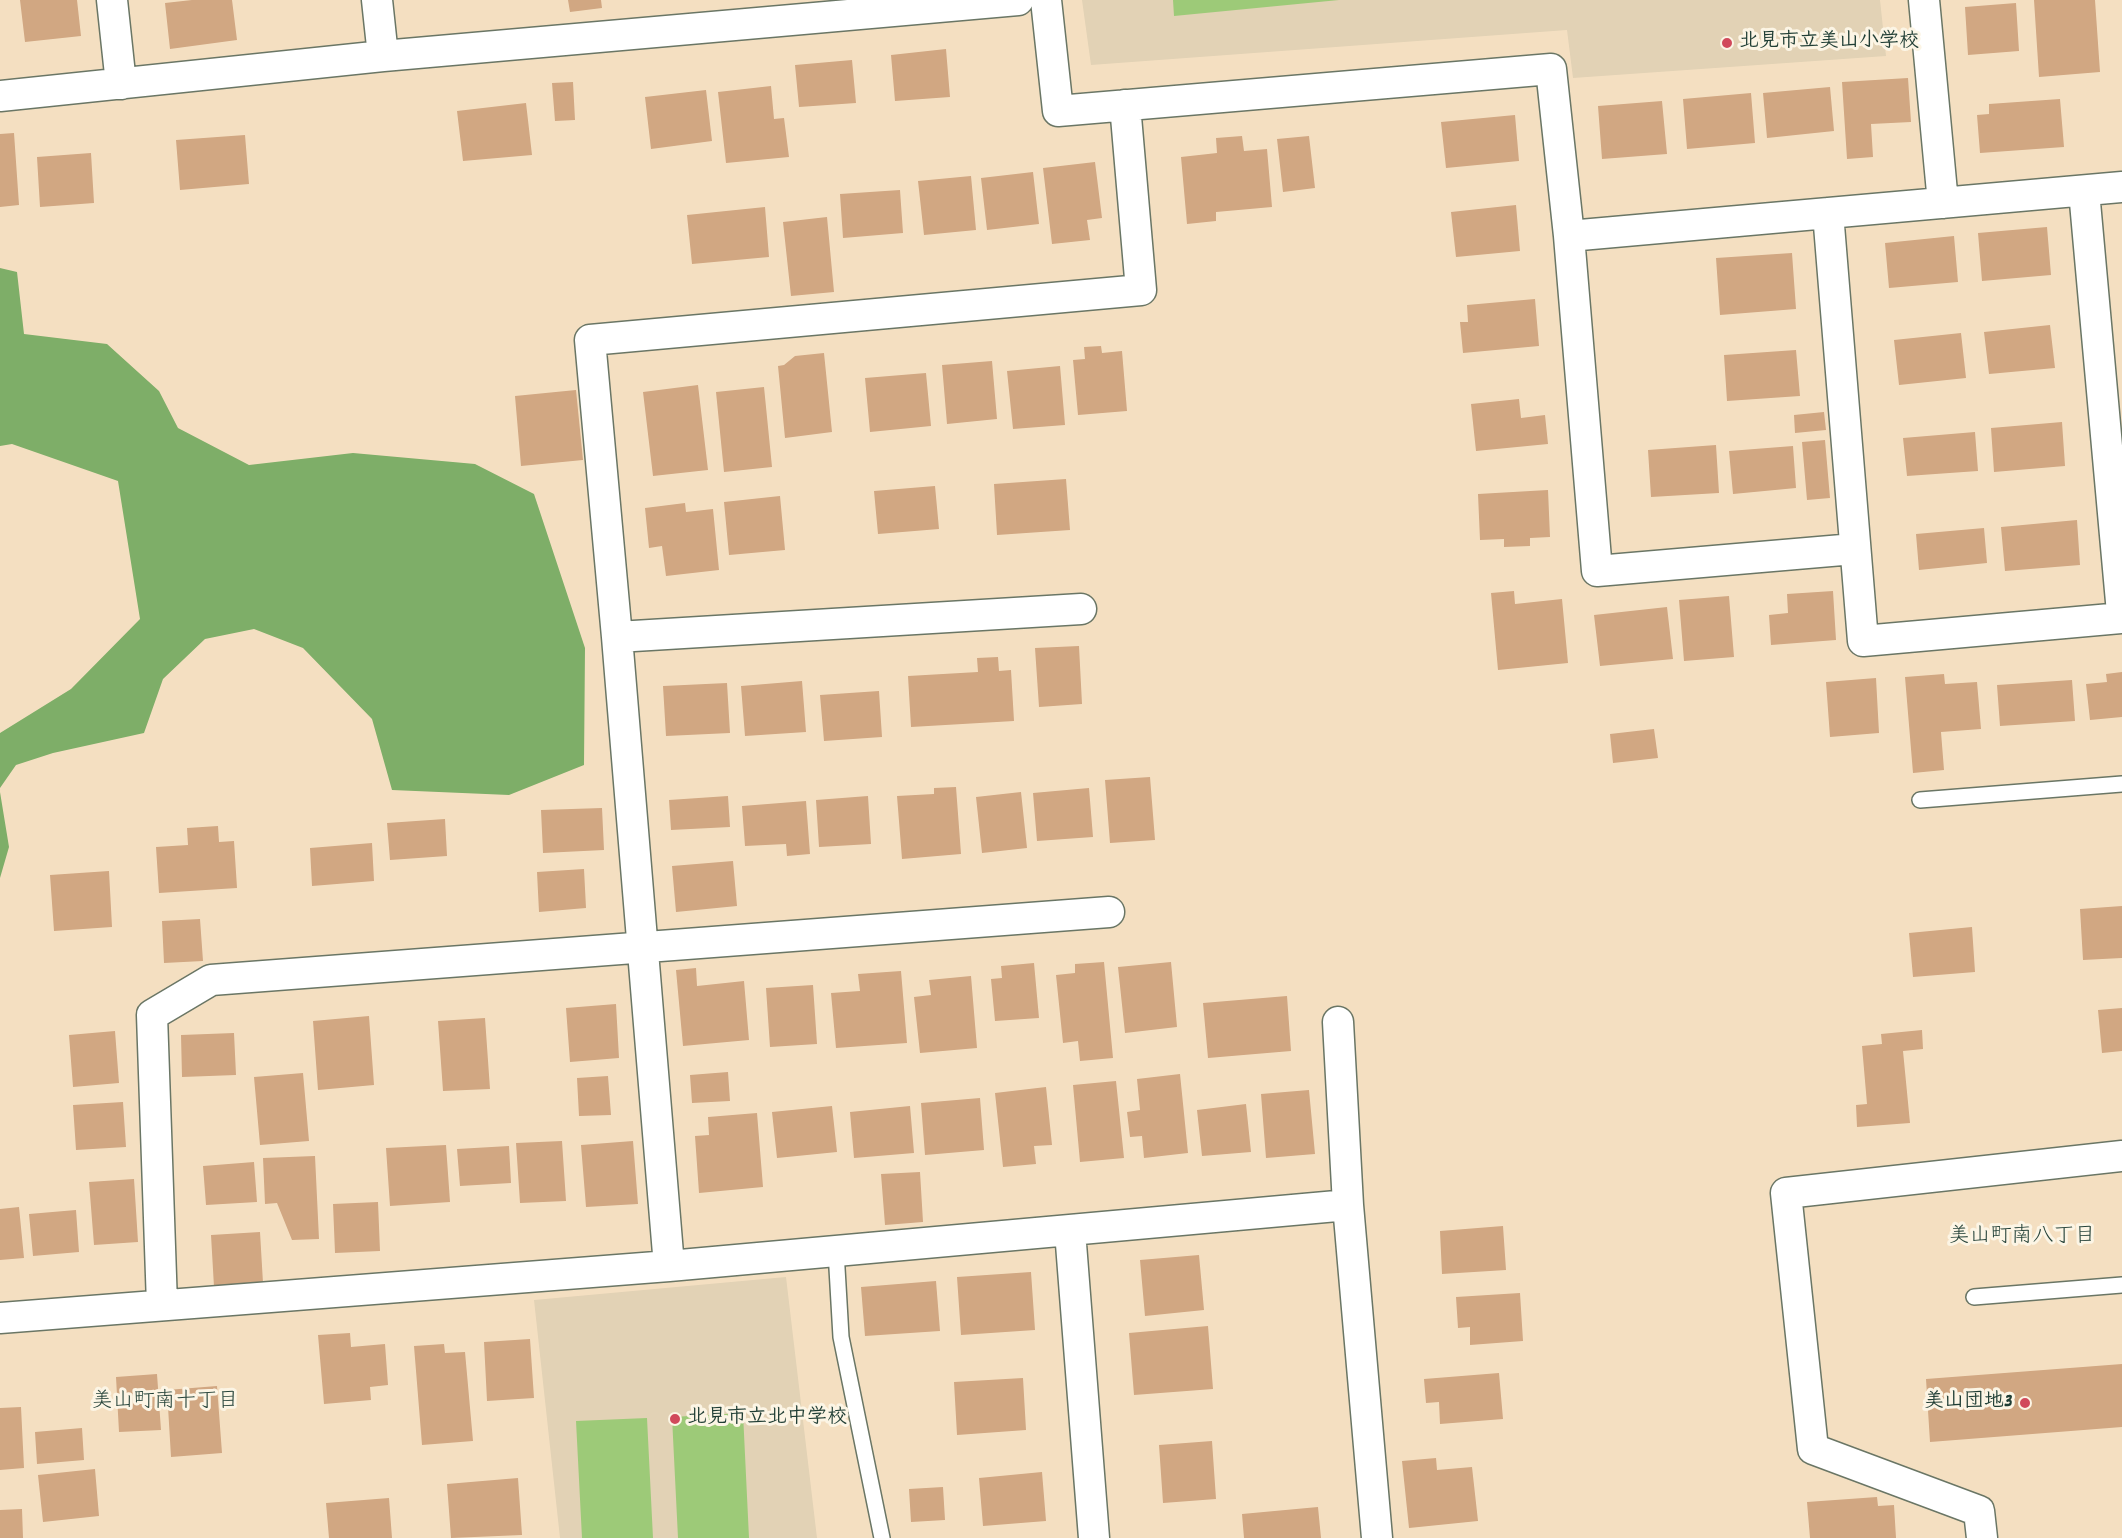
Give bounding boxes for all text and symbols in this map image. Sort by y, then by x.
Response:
place label: 北見市立美山小学校 [1739,31,1919,55]
marker: 北見市立美山小学校 [1720,36,1734,50]
district label: 美山町南八丁目 [1949,1225,2095,1251]
district label: 美山町南十丁目 [92,1390,238,1416]
place label: 美山団地3 [1924,1391,2013,1415]
marker: 美山団地3 [2018,1396,2032,1410]
place label: 北見市立北中学校 [687,1407,847,1431]
marker: 北見市立北中学校 [668,1412,682,1426]

